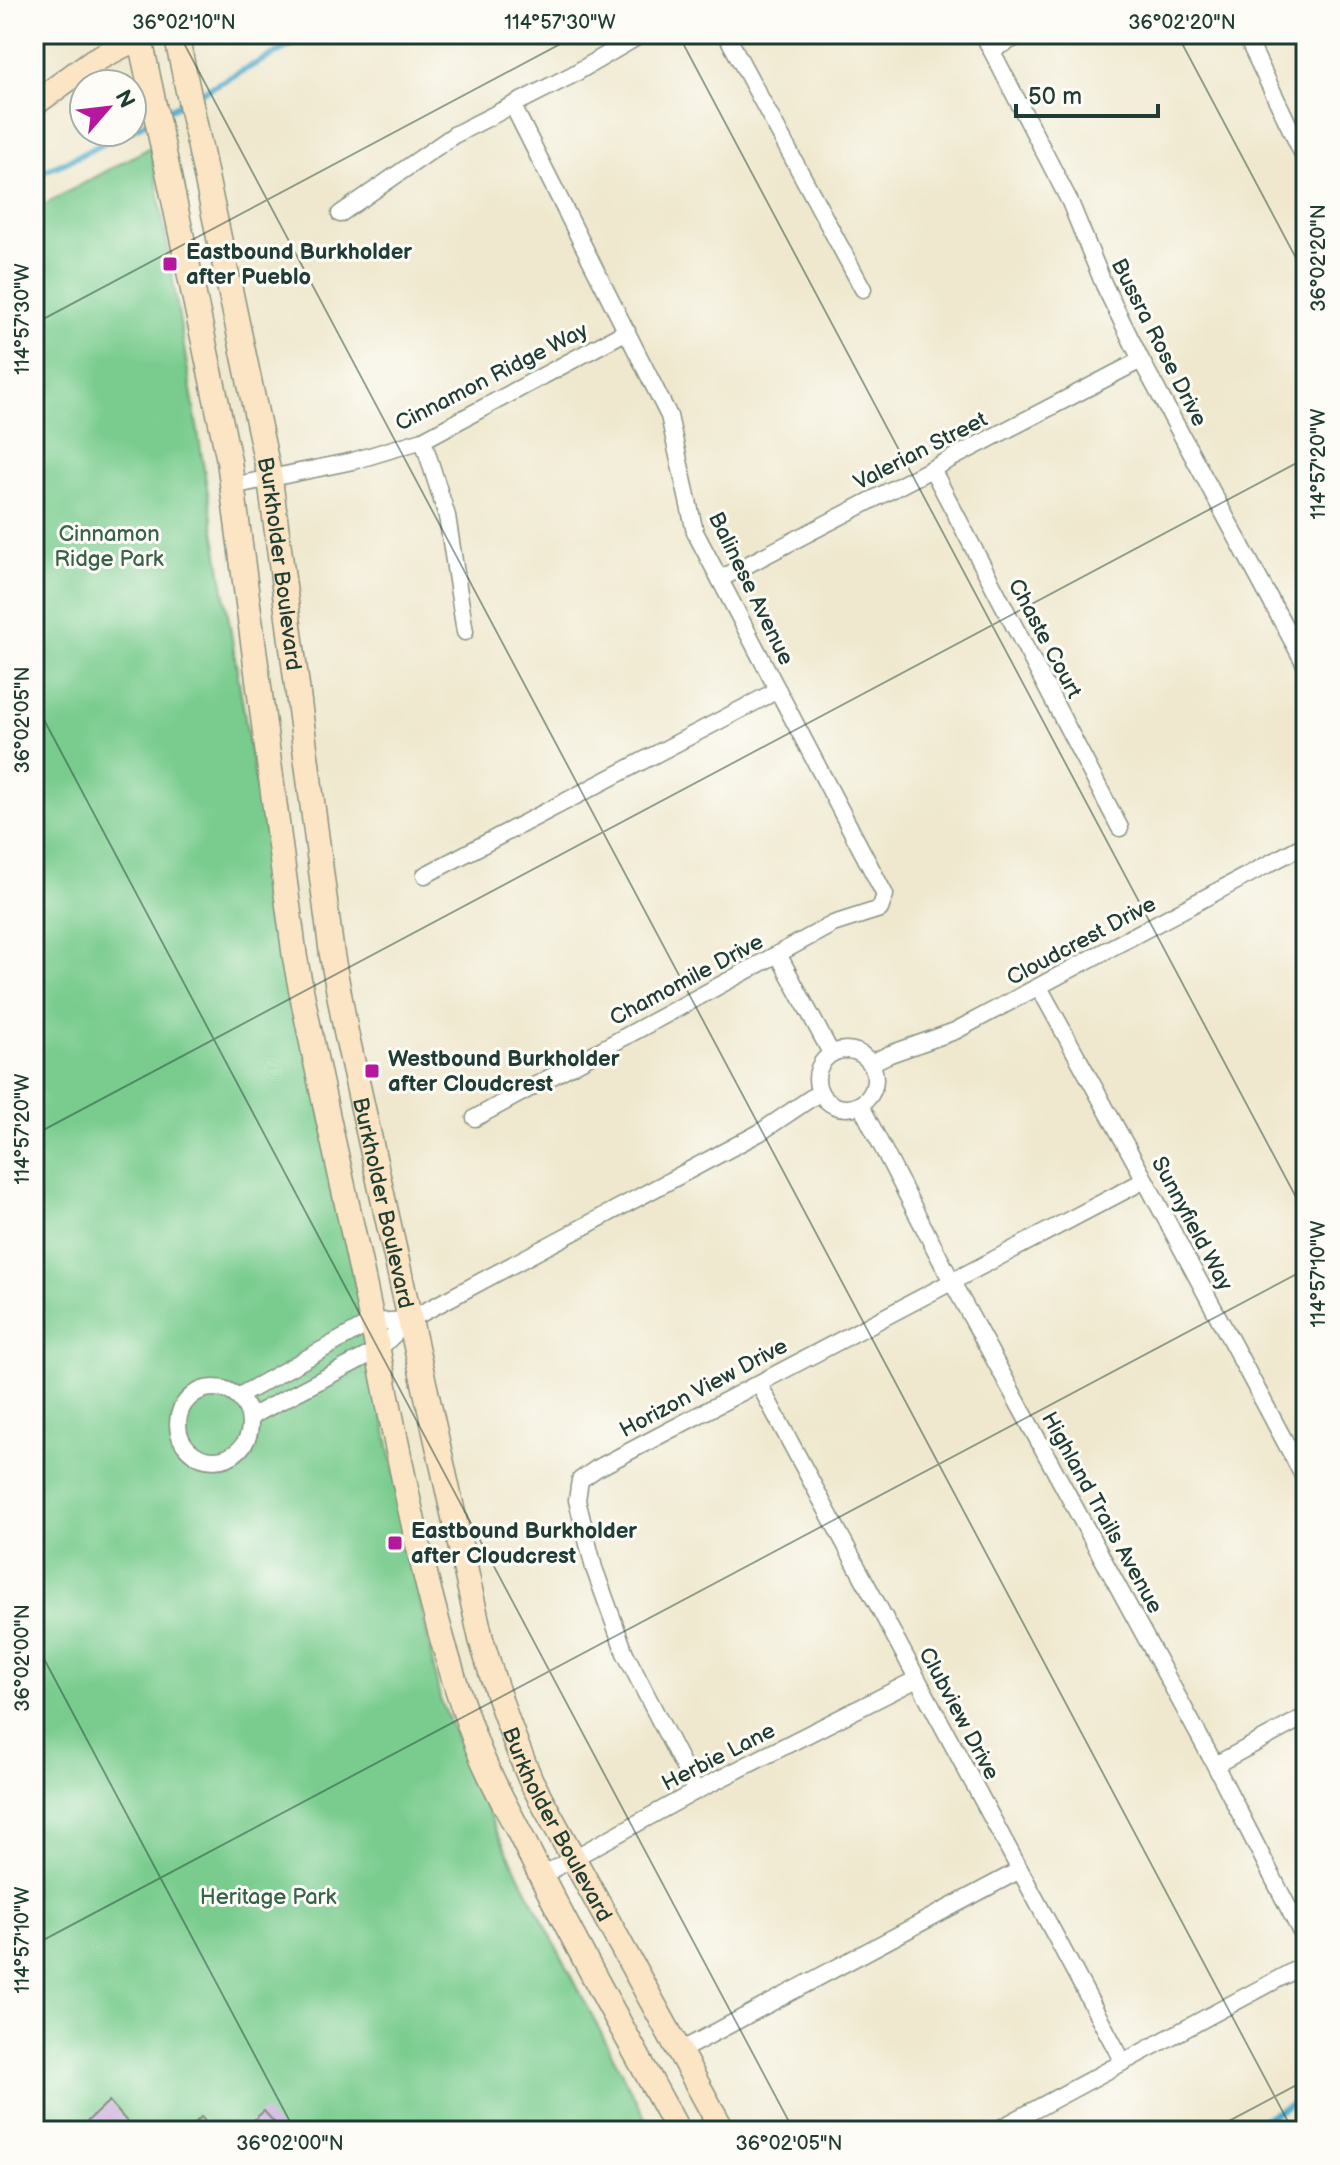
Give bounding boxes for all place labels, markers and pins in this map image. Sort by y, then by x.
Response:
place label: Eastbound Burkholder after Pueblo [186,239,412,291]
marker: Eastbound Burkholder after Pueblo [161,255,179,273]
place label: Westbound Burkholder after Cloudcrest [388,1046,620,1098]
marker: Westbound Burkholder after Cloudcrest [363,1062,381,1080]
place label: Eastbound Burkholder after Cloudcrest [411,1518,637,1570]
marker: Eastbound Burkholder after Cloudcrest [386,1534,404,1552]

